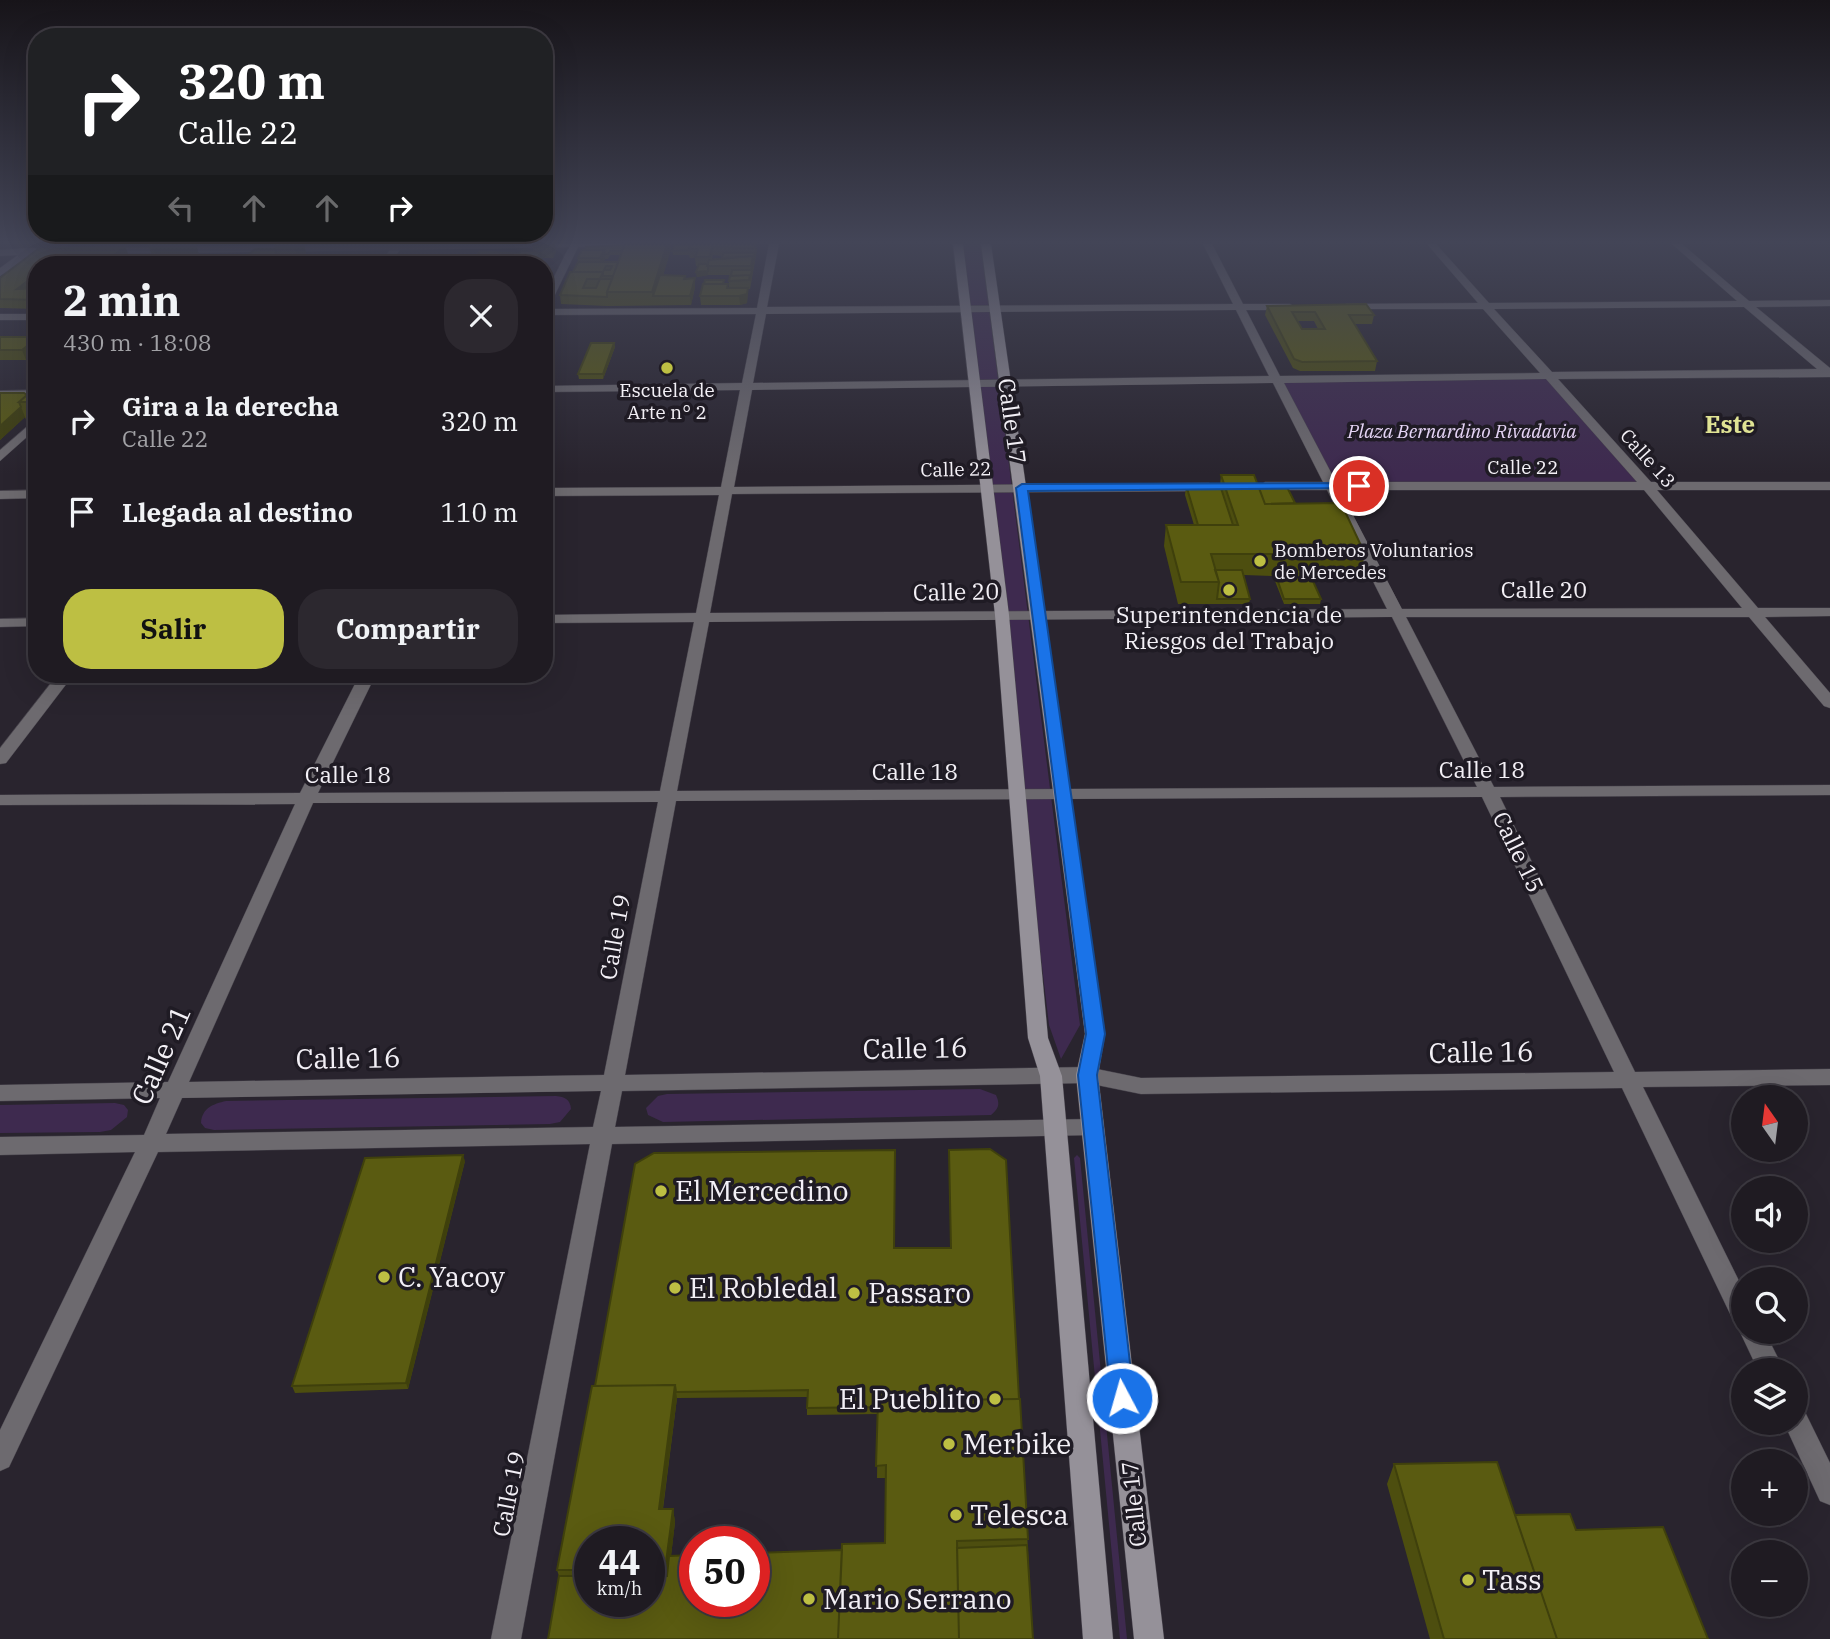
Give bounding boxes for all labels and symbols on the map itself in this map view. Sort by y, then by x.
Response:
marker: Escuela de Arte n° 2 [659,360,675,376]
street label: Calle 17 [992,376,1034,466]
place label: Escuela de Arte n° 2 [619,378,715,424]
district label: Este [1705,408,1755,440]
park label: Plaza Bernardino Rivadavia [1347,419,1577,443]
street label: Calle 13 [1615,423,1681,493]
street label: Calle 22 [1487,455,1559,479]
street label: Calle 22 [920,456,992,482]
pin [1329,456,1389,516]
place label: Bomberos Voluntarios de Mercedes [1274,538,1473,584]
marker: Bomberos Voluntarios de Mercedes [1252,553,1268,569]
street label: Calle 20 [1501,574,1587,604]
street label: Calle 20 [913,575,999,607]
marker: Superintendencia de Riesgos del Trabajo [1221,582,1237,598]
place label: Superintendencia de Riesgos del Trabajo [1116,599,1342,655]
street label: Calle 18 [1439,754,1525,784]
street label: Calle 18 [872,756,958,786]
street label: Calle 18 [305,759,391,789]
street label: Calle 15 [1486,806,1551,897]
street label: Calle 19 [592,892,636,982]
street label: Calle 21 [122,999,199,1110]
street label: Calle 16 [862,1028,968,1067]
street label: Calle 16 [1428,1032,1534,1071]
street label: Calle 16 [295,1038,401,1077]
north arrow [1731,1085,1808,1162]
place label: El Mercedino [675,1172,849,1209]
marker: El Mercedino [653,1183,669,1199]
place label: C. Yacoy [398,1258,505,1295]
marker: C. Yacoy [376,1269,392,1285]
place label: El Robledal [689,1269,837,1306]
place label: Passaro [868,1274,971,1311]
marker: El Robledal [667,1280,683,1296]
marker: Passaro [846,1285,862,1301]
position arrow [1085,1361,1159,1435]
place label: El Pueblito [839,1380,981,1417]
marker: El Pueblito [987,1391,1003,1407]
place label: Merbike [963,1425,1071,1462]
marker: Merbike [941,1436,957,1452]
street label: Calle 19 [485,1449,531,1539]
street label: Calle 17 [1114,1460,1152,1549]
place label: Telesca [970,1496,1069,1533]
marker: Telesca [948,1507,964,1523]
speed limit sign: 50 [679,1526,770,1617]
place label: Tass [1482,1561,1542,1598]
marker: Tass [1460,1572,1476,1588]
place label: Mario Serrano [823,1580,1011,1617]
marker: Mario Serrano [801,1591,817,1607]

